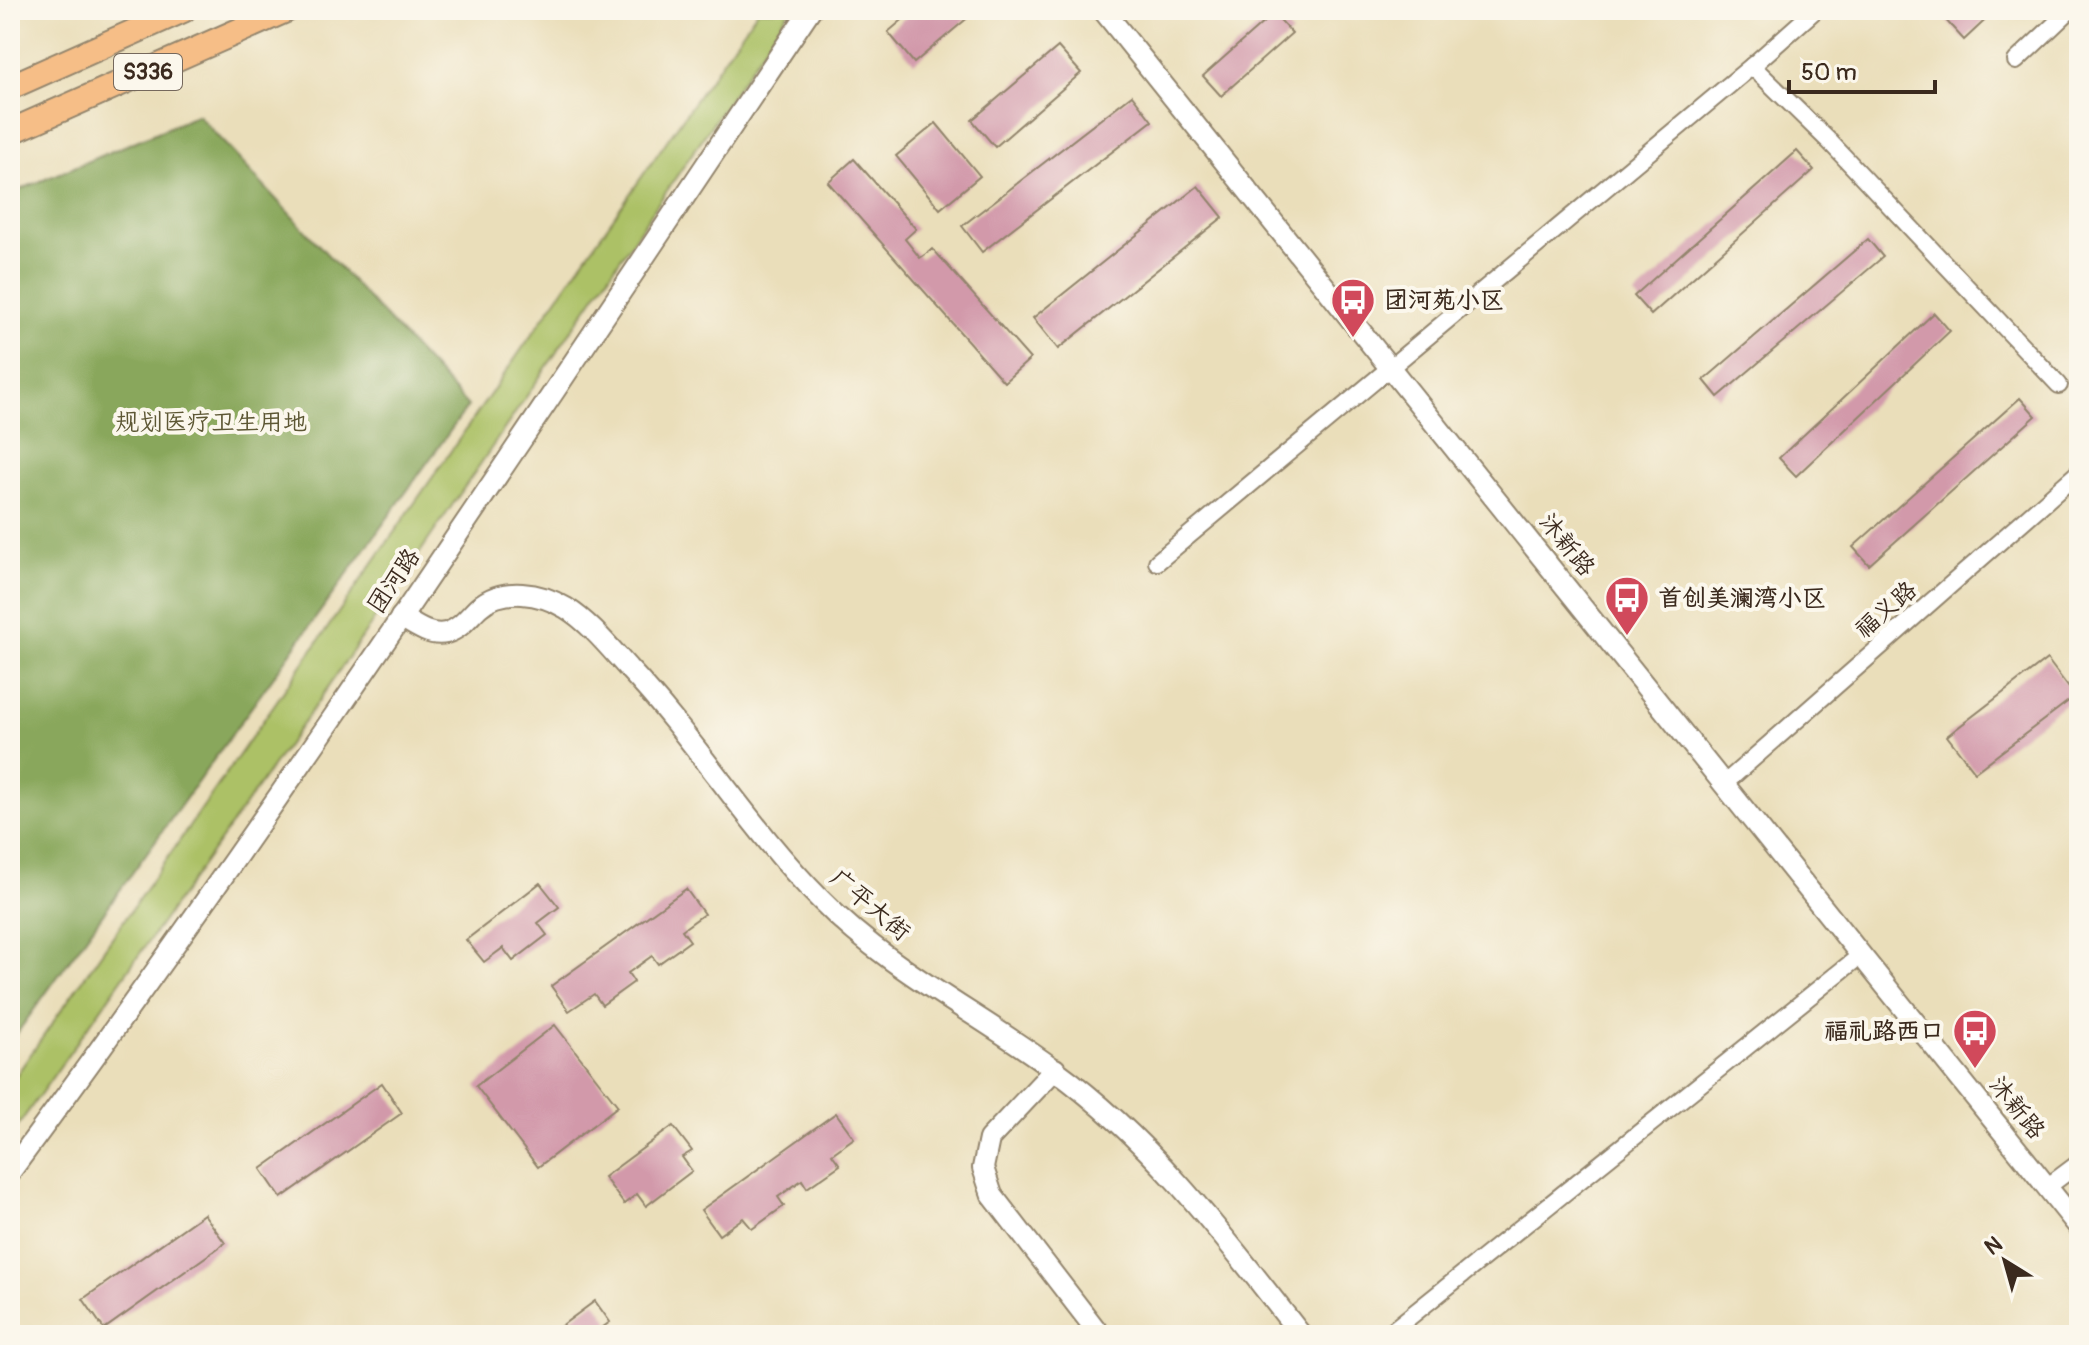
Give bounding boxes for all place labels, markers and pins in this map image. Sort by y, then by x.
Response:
bus stop icon: 团河苑小区 [1329,276,1377,339]
place label: 团河苑小区 [1384,286,1504,315]
bus stop icon: 首创美澜湾小区 [1603,574,1651,637]
place label: 首创美澜湾小区 [1658,584,1826,613]
bus stop icon: 福礼路西口 [1951,1007,1999,1070]
place label: 福礼路西口 [1824,1017,1944,1046]

